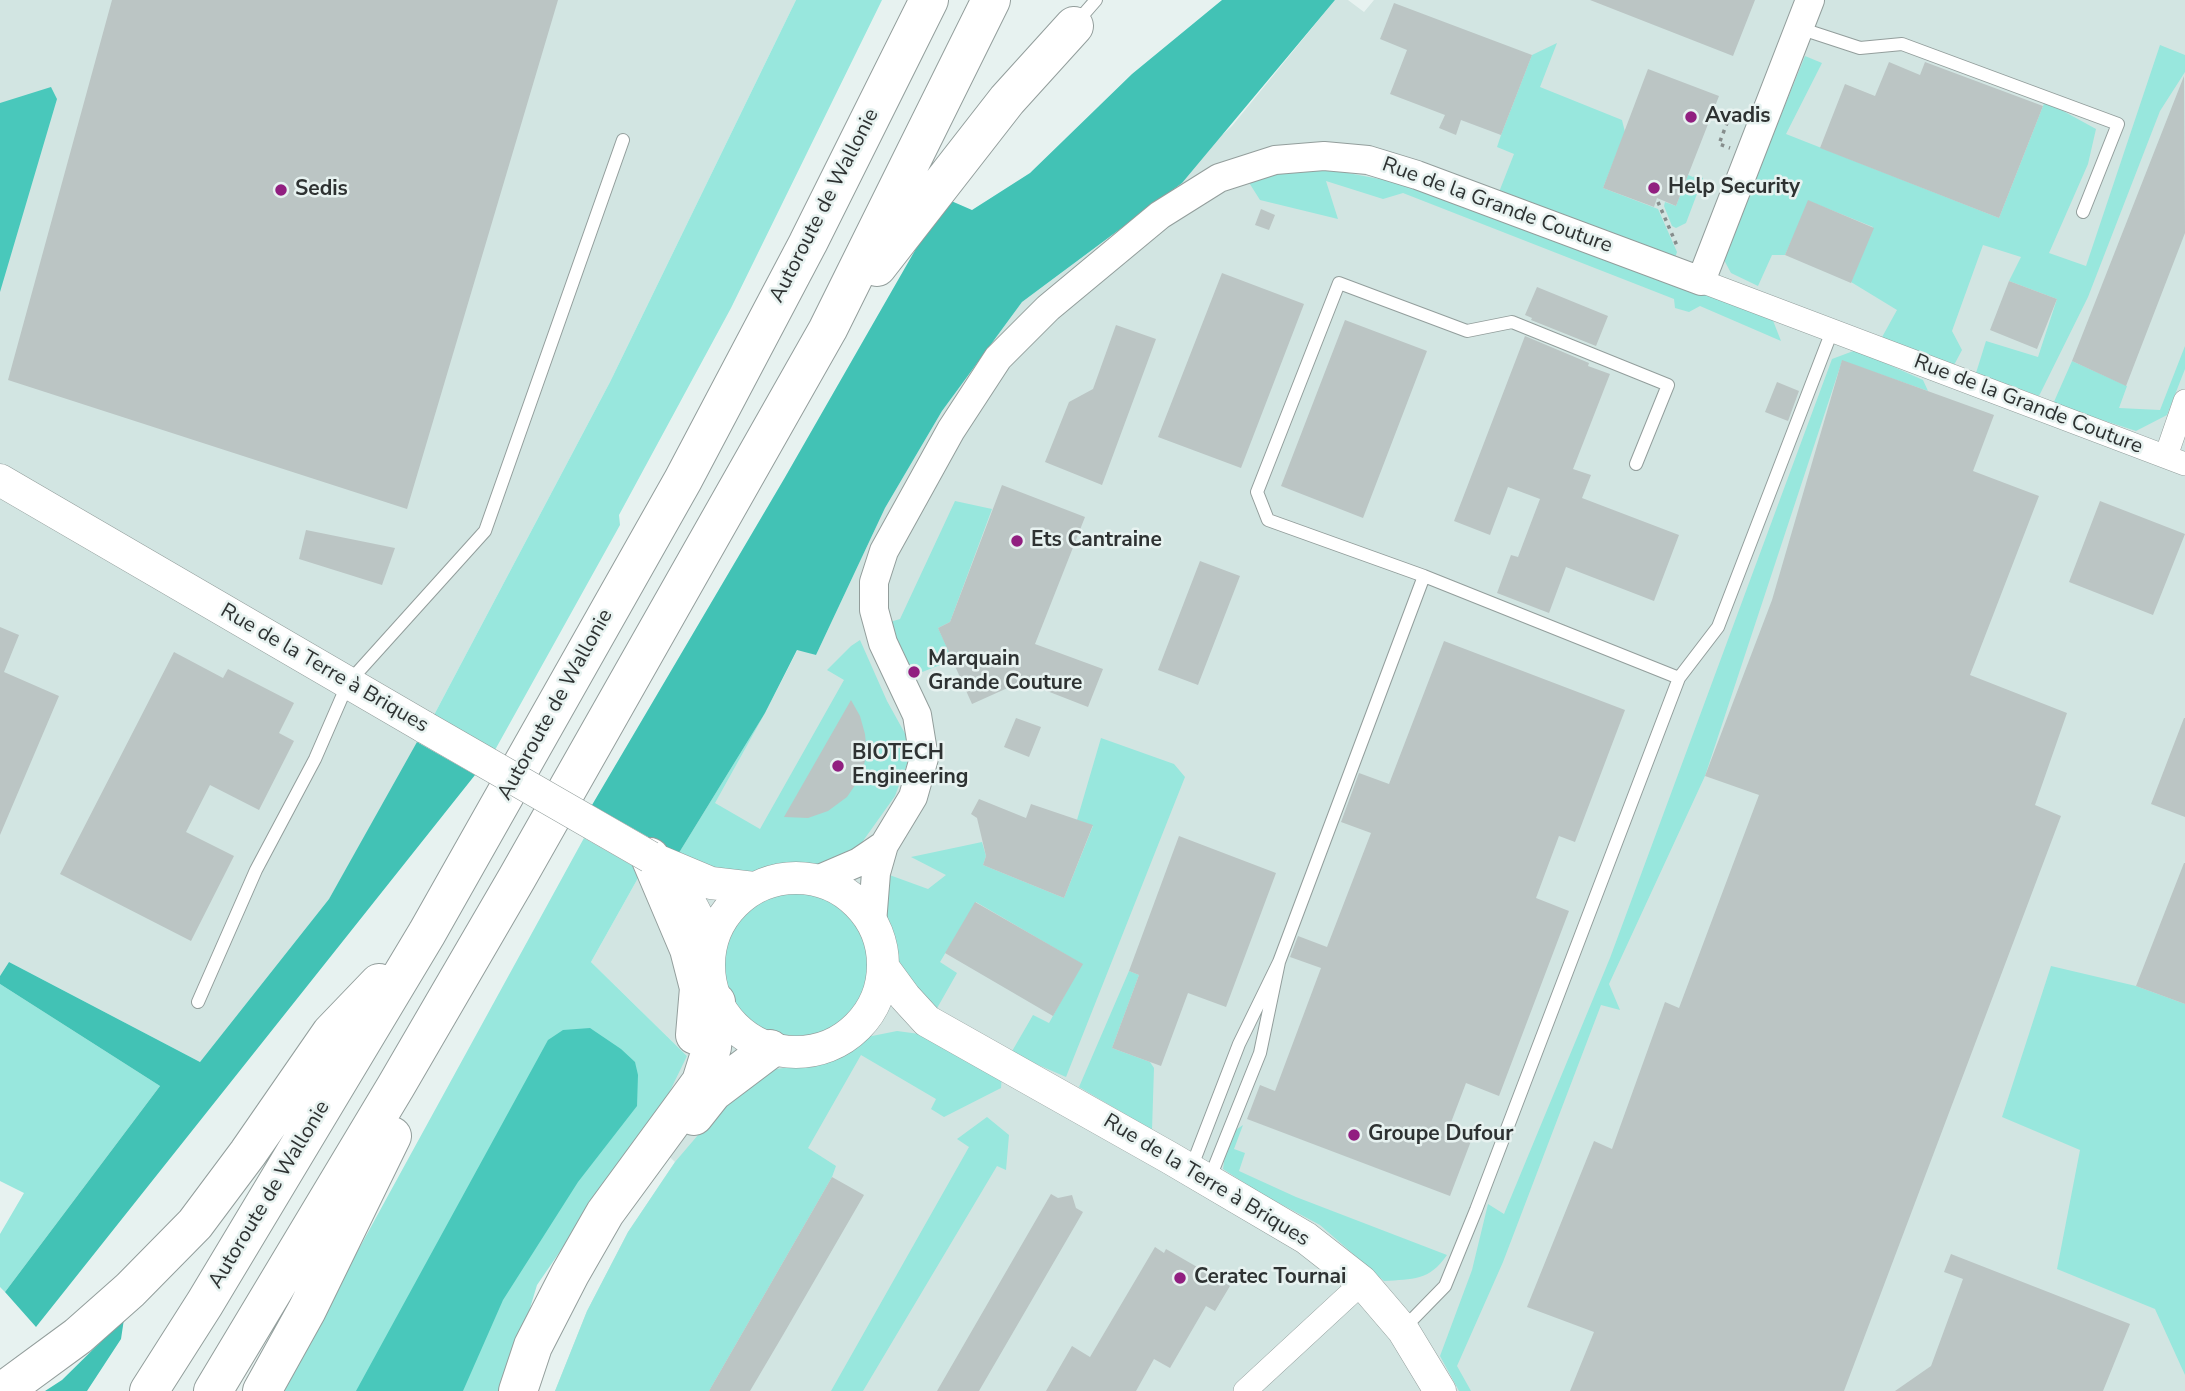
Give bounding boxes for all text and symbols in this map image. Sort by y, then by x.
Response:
place label: Avadis [1705,104,1771,130]
street label: Autoroute de Wallonie [765,105,885,307]
marker: Avadis [1683,109,1699,125]
street label: Rue de la Grande Couture [1379,153,1615,259]
place label: Help Security [1668,175,1800,201]
place label: Sedis [295,177,348,203]
marker: Help Security [1646,180,1662,196]
marker: Sedis [273,182,289,198]
street label: Rue de la Grande Couture [1910,350,2146,460]
place label: Ets Cantraine [1031,528,1162,554]
marker: Ets Cantraine [1009,533,1025,549]
street label: Rue de la Terre à Briques [215,599,433,739]
street label: Autoroute de Wallonie [493,605,619,805]
place label: Marquain Grande Couture [928,647,1082,697]
marker: Marquain Grande Couture [906,664,922,680]
place label: BIOTECH Engineering [852,741,968,791]
marker: BIOTECH Engineering [830,758,846,774]
street label: Autoroute de Wallonie [204,1097,336,1293]
street label: Rue de la Terre à Briques [1098,1109,1314,1253]
place label: Groupe Dufour [1368,1122,1513,1148]
marker: Groupe Dufour [1346,1127,1362,1143]
place label: Ceratec Tournai [1194,1265,1346,1291]
marker: Ceratec Tournai [1172,1270,1188,1286]

